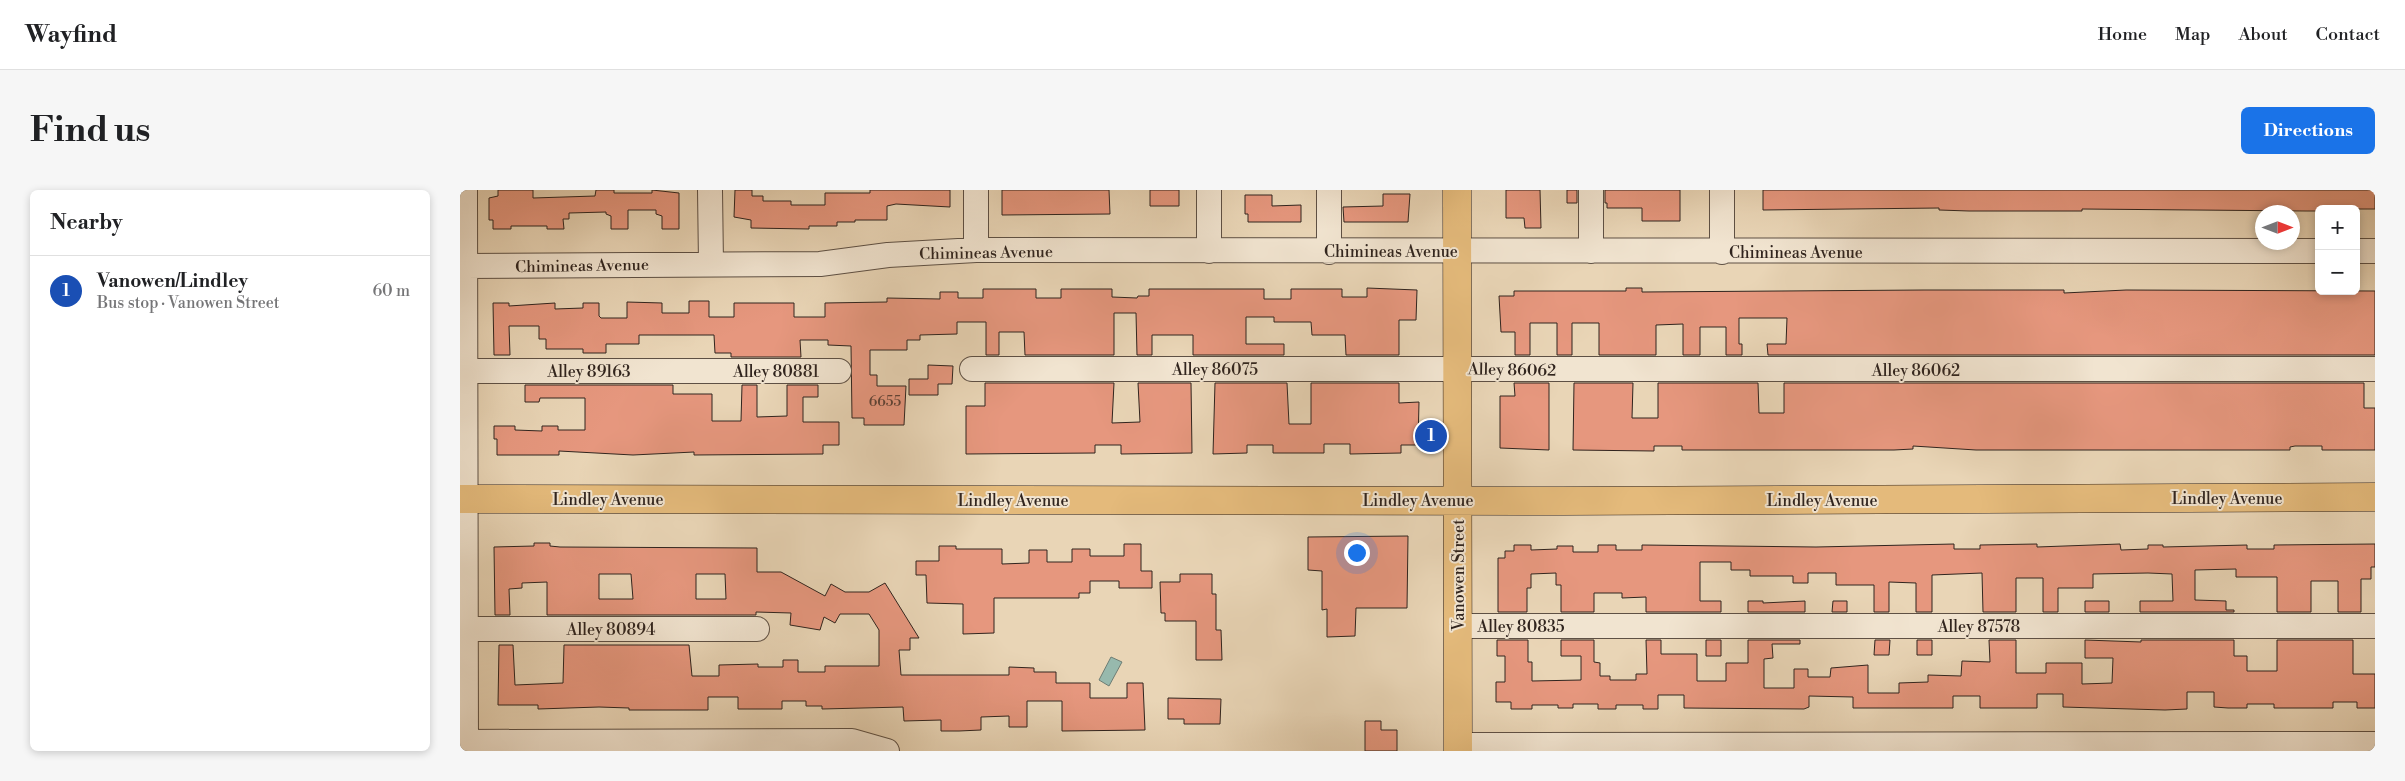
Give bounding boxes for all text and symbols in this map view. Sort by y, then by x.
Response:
text: Wayfind [25,20,117,50]
text: Home [2098,23,2147,46]
text: Map [2175,23,2211,46]
text: About [2239,23,2288,46]
text: Contact [2316,23,2380,46]
button: Directions [2241,107,2375,154]
text: Find us [30,109,150,152]
north arrow [2255,205,2300,250]
map controls [2315,205,2360,295]
button: + [2315,205,2360,250]
text: Nearby [50,210,123,236]
street label: Chimineas Avenue [919,242,1053,264]
street label: Chimineas Avenue [1324,242,1458,262]
street label: Chimineas Avenue [1729,243,1863,263]
button: − [2315,250,2360,295]
street label: Chimineas Avenue [515,255,649,277]
text: Vanowen/Lindley [97,269,248,293]
text: 1 [62,281,70,301]
text: 60 m [372,281,410,301]
text: Bus stop · Vanowen Street [97,293,280,313]
street label: Alley 86062 [1467,359,1556,381]
street label: Alley 86075 [1171,360,1258,380]
street label: Alley 86062 [1871,361,1960,381]
street label: Alley 89163 [546,362,631,382]
street label: Alley 80881 [732,362,819,382]
house number: 6655 [869,393,901,411]
pin: 1 [1415,417,1447,455]
street label: Lindley Avenue [2171,489,2283,509]
street label: Lindley Avenue [552,490,664,510]
street label: Lindley Avenue [957,491,1069,511]
street label: Lindley Avenue [1362,491,1474,511]
street label: Lindley Avenue [1766,491,1878,511]
street label: Vanowen Street [1449,519,1469,632]
your location [1344,540,1370,566]
street label: Alley 80835 [1476,617,1565,637]
street label: Alley 87578 [1937,617,2021,637]
street label: Alley 80894 [566,620,656,640]

